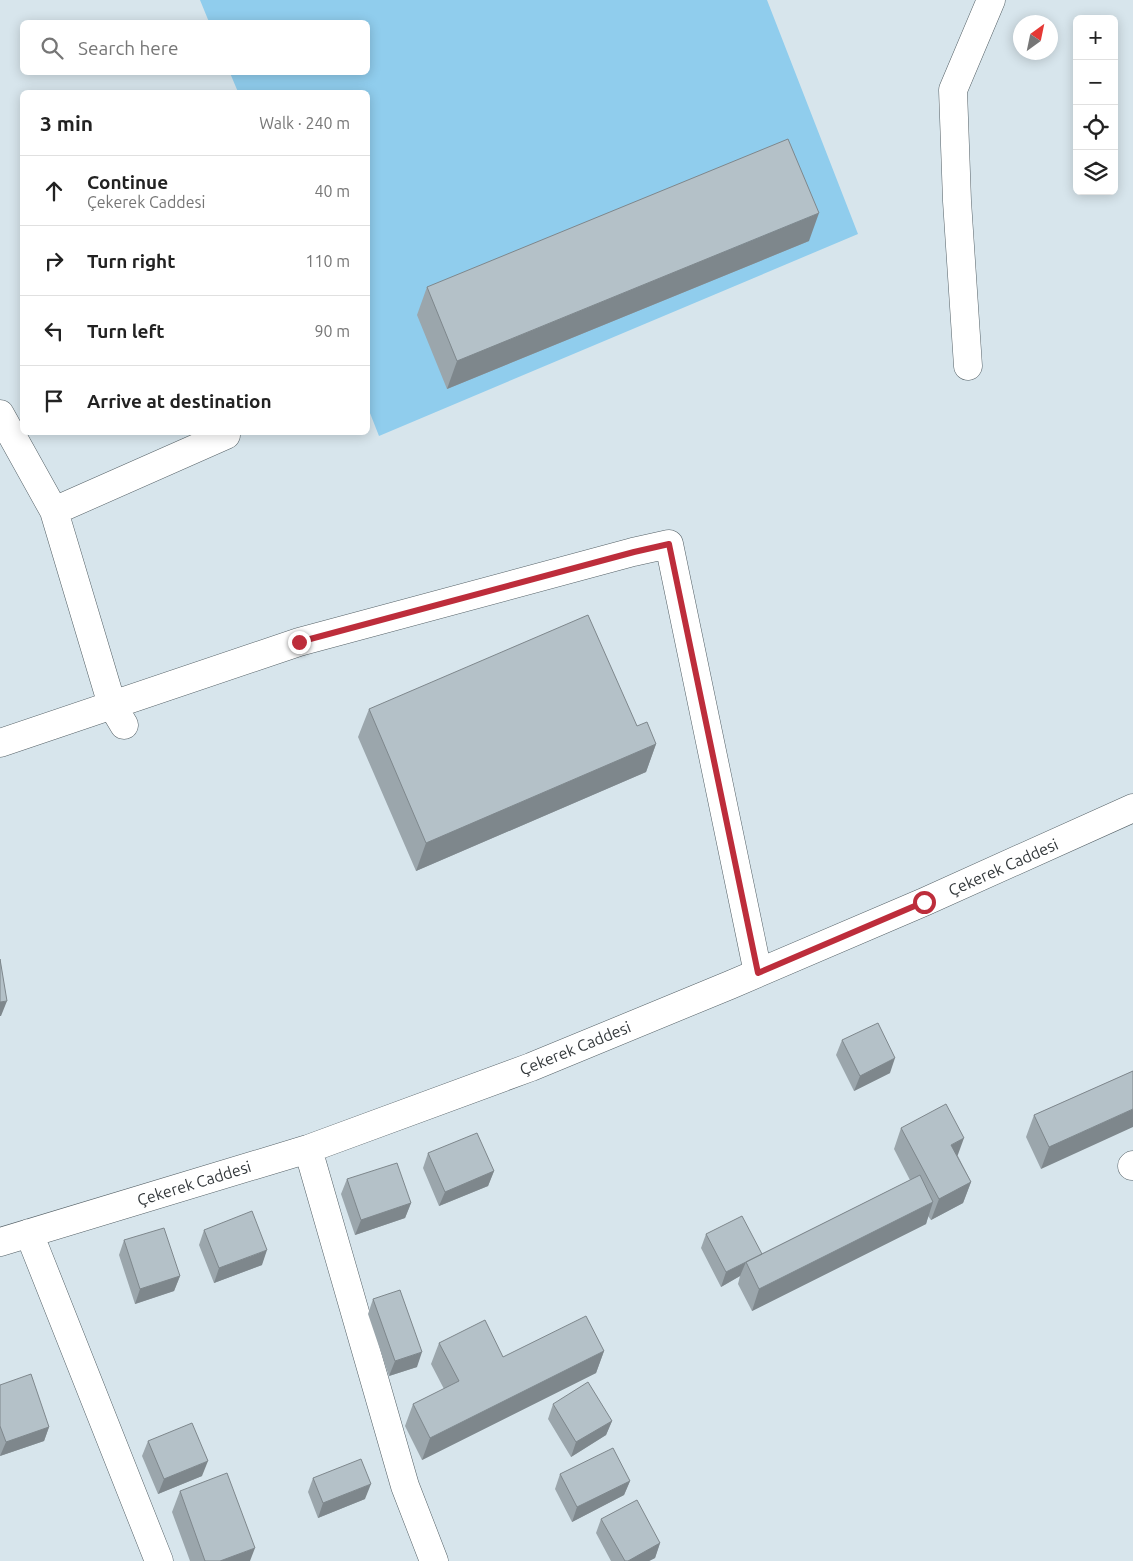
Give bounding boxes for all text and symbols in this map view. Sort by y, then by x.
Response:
north arrow [1013,15,1058,60]
map controls [1073,15,1118,195]
button: + [1073,15,1118,60]
search box [20,20,370,75]
icon: search [38,34,66,62]
text: Search here [78,37,178,59]
button: − [1073,60,1118,105]
button: locate [1073,105,1118,150]
text: 3 min [40,111,93,135]
text: Walk · 240 m [259,114,350,132]
button: layers [1073,150,1118,195]
text: Continue [87,171,168,193]
icon: ahead [40,177,68,205]
text: 40 m [314,182,350,200]
text: Çekerek Caddesi [87,193,205,211]
icon: right [40,247,68,275]
text: Turn right [87,250,175,272]
text: 110 m [305,252,350,270]
icon: left [40,317,68,345]
text: Turn left [87,320,165,342]
text: 90 m [314,322,350,340]
icon: arrive [40,387,68,415]
text: Arrive at destination [87,390,272,412]
route end [288,631,311,654]
street label: Çekerek Caddesi [945,835,1061,899]
route start [913,891,936,914]
street label: Çekerek Caddesi [517,1017,633,1079]
street label: Çekerek Caddesi [135,1157,253,1209]

